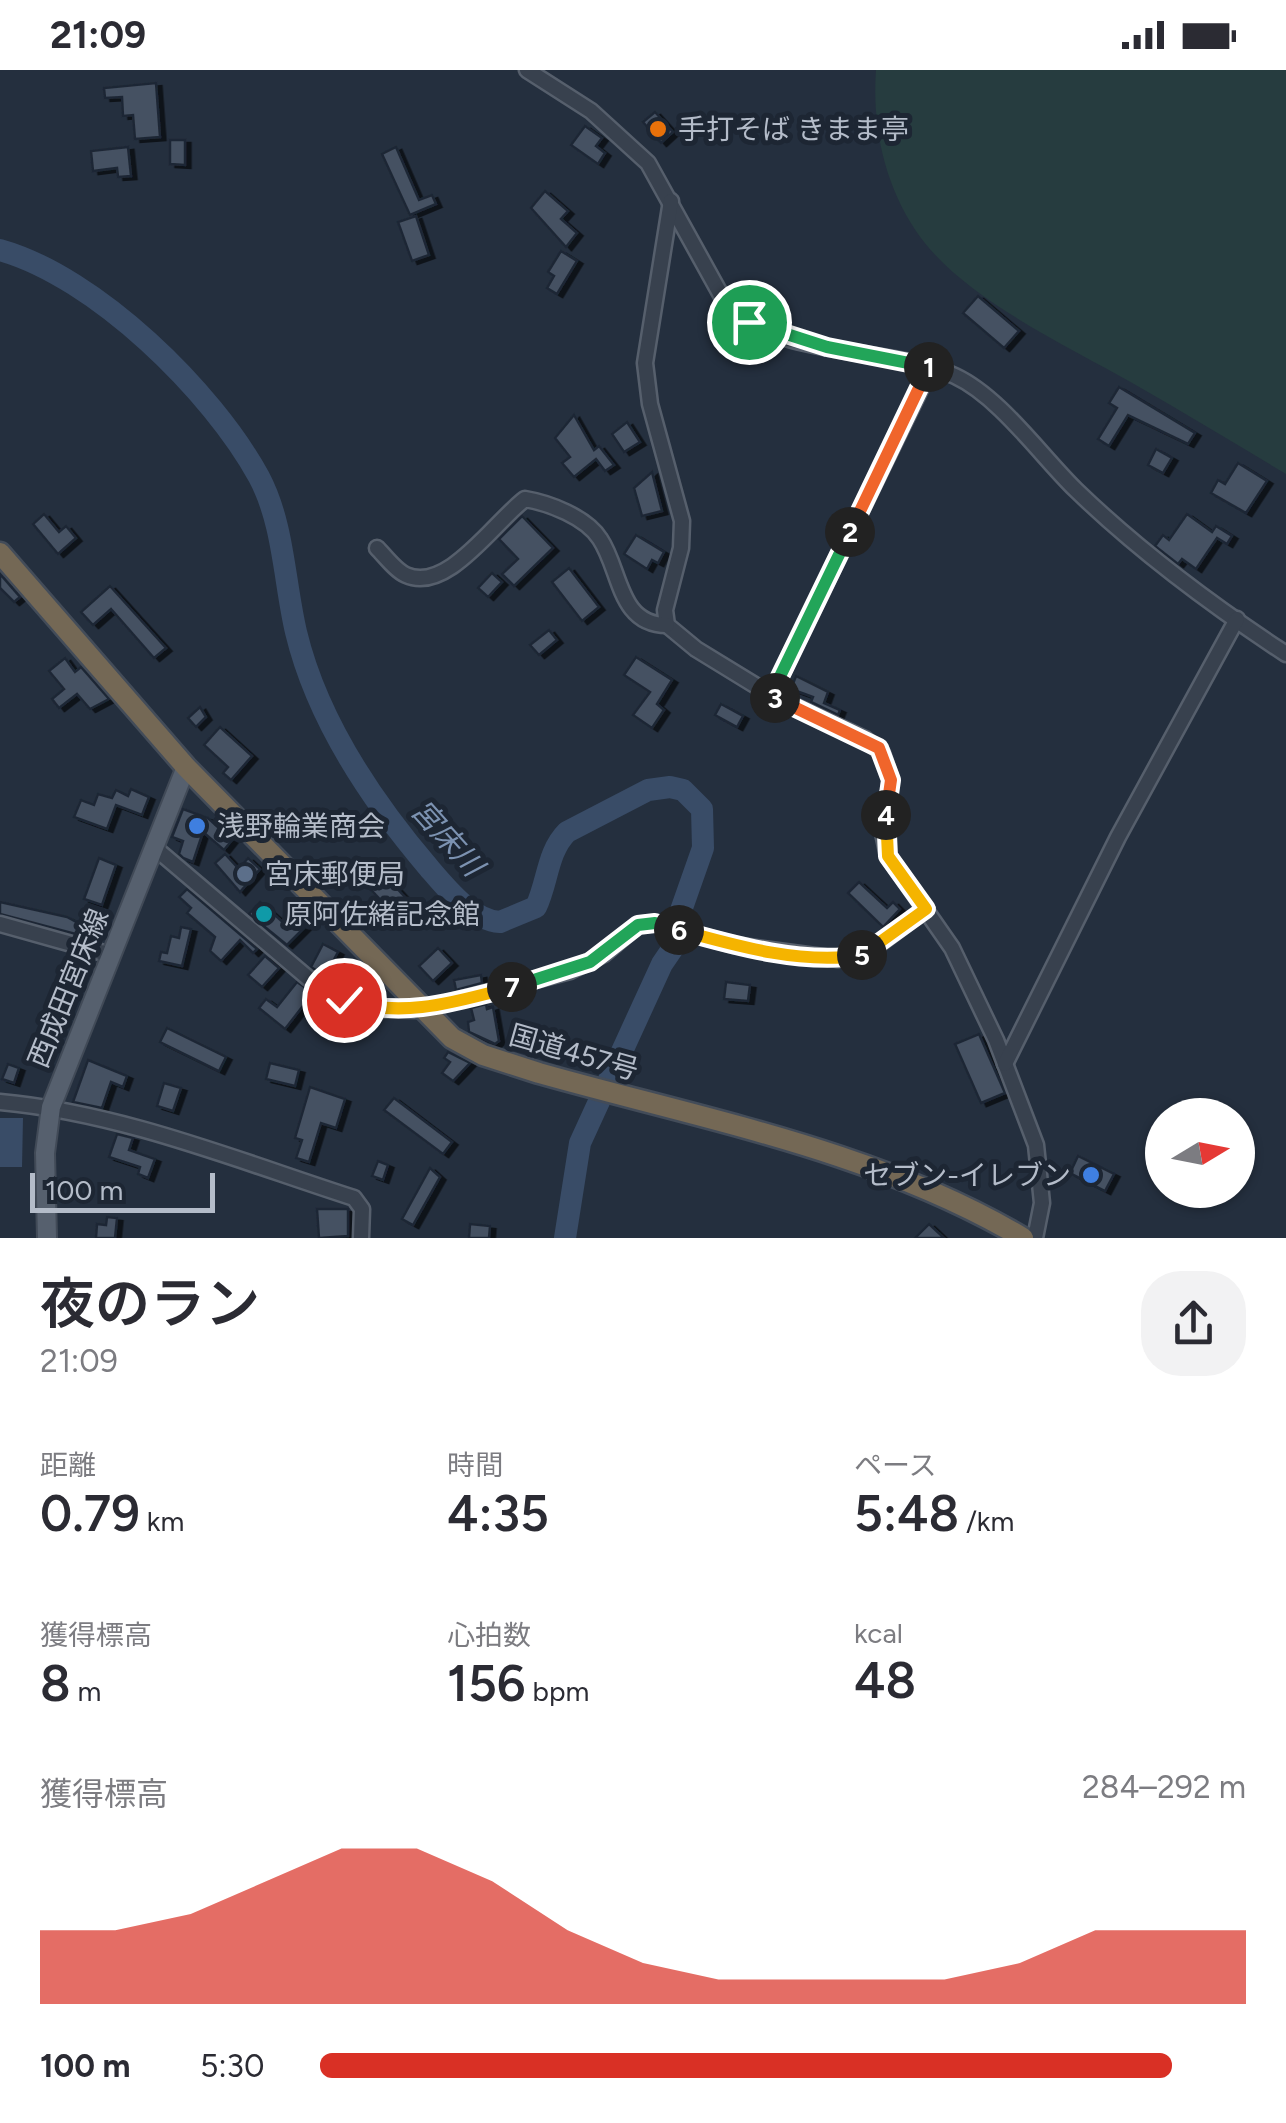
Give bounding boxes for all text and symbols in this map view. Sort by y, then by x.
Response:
text: 21:09 [50,12,146,58]
place label: 手打そば きまま亭 [678,112,909,146]
marker: 手打そば きまま亭 [647,118,669,140]
pin [707,280,792,365]
icon: arrive [722,295,777,350]
pin: 1 [904,342,954,392]
text: 1 [923,350,935,384]
pin: 2 [825,507,875,557]
text: 2 [842,515,858,549]
pin: 3 [750,673,800,723]
text: 3 [767,681,783,715]
pin: 4 [861,790,911,840]
water label: 宮床川 [404,792,493,886]
text: 4 [877,798,895,832]
place label: 浅野輪業商会 [217,809,385,843]
marker: 浅野輪業商会 [186,815,208,837]
place label: 宮床郵便局 [265,857,405,891]
marker: 宮床郵便局 [234,863,256,885]
place label: 原阿佐緒記念館 [284,897,480,931]
marker: 原阿佐緒記念館 [253,903,275,925]
street label: 西成田宮床線 [21,904,115,1072]
pin: 6 [654,905,704,955]
text: 6 [671,913,687,947]
pin: 5 [837,930,887,980]
text: 5 [854,938,870,972]
pin [302,958,387,1043]
pin: 7 [487,962,537,1012]
text: 7 [504,970,520,1004]
icon: check [317,973,372,1028]
street label: 国道457号 [506,1017,642,1087]
north arrow [1145,1098,1255,1208]
map controls [1145,1098,1255,1208]
place label: セブン-イレブン [863,1158,1071,1192]
marker: セブン-イレブン [1080,1164,1102,1186]
scale bar [30,1168,215,1212]
text: 100 m [45,1173,123,1207]
text: 夜のラン [40,1271,260,1337]
button: share [1141,1271,1246,1376]
text: 21:09 [40,1342,118,1380]
text: 距離 [40,1448,96,1482]
text: 時間 [447,1448,503,1482]
text: ペース [854,1448,937,1482]
text: 0.79 [40,1483,140,1544]
text: 4:35 [447,1483,549,1544]
text: 5:48 [854,1483,959,1544]
text: km [140,1504,184,1538]
text: /km [959,1504,1014,1538]
text: kcal [854,1616,903,1650]
text: 獲得標高 [40,1618,152,1652]
text: 心拍数 [447,1618,531,1652]
text: 48 [854,1650,916,1711]
text: 8 [40,1653,71,1714]
text: 156 [447,1653,526,1714]
text: m [71,1674,101,1708]
text: bpm [526,1674,589,1708]
text: 284–292 m [1082,1768,1246,1806]
text: 獲得標高 [40,1775,168,1813]
text: 100 m [40,2047,131,2085]
text: 5:30 [200,2047,264,2085]

